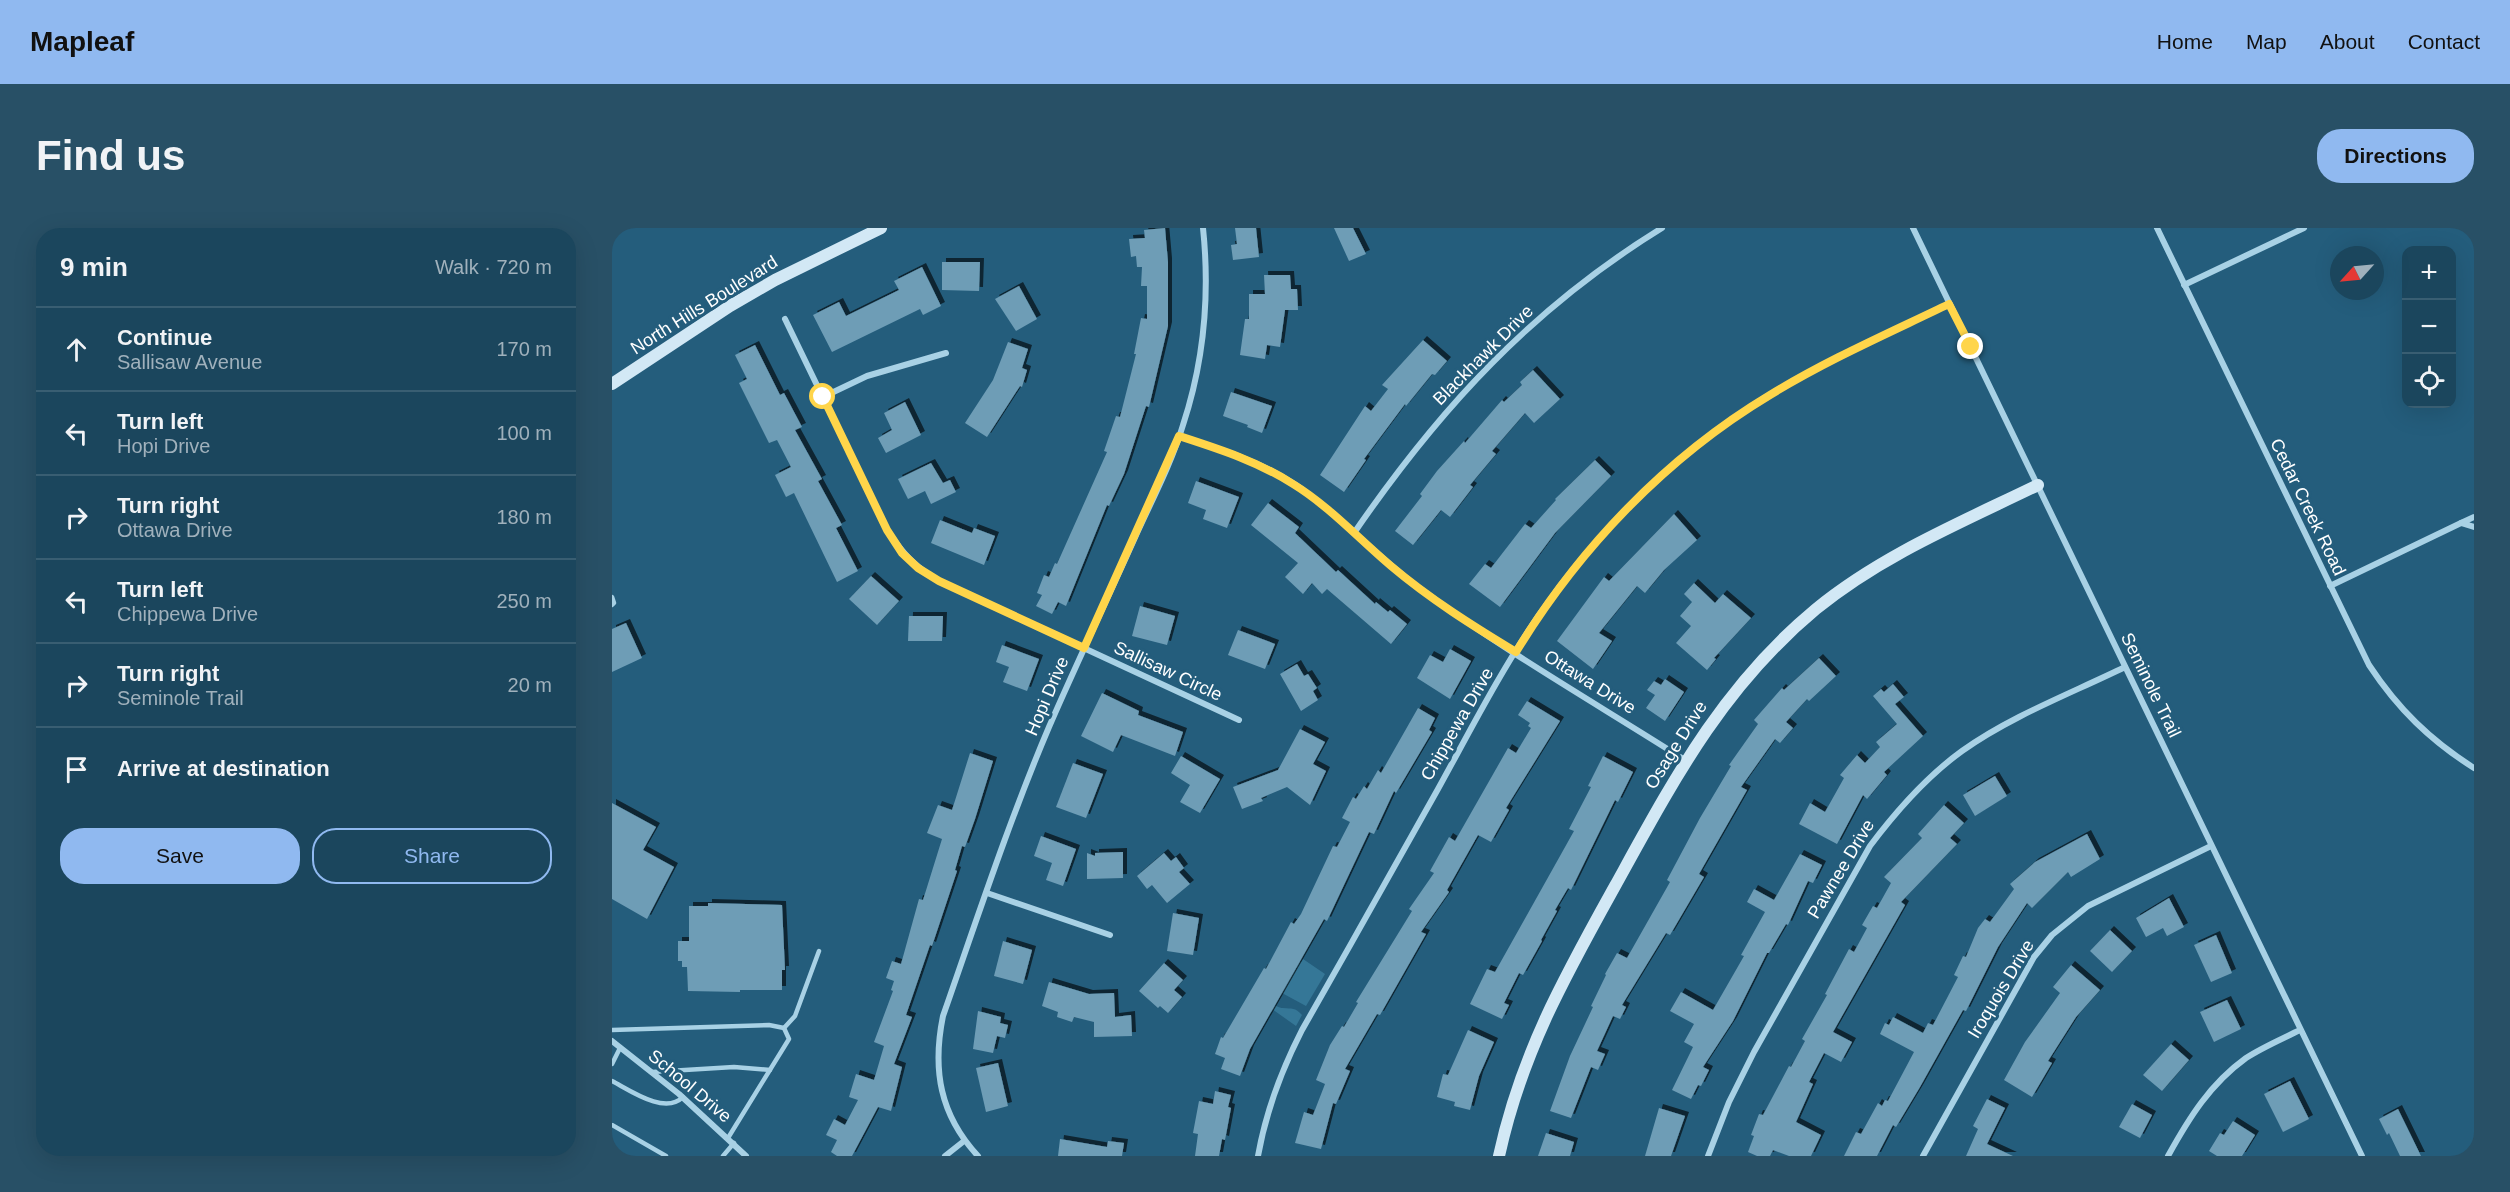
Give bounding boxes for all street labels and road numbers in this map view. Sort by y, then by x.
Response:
street label: North Hills Boulevard [627,252,781,358]
street label: Blackhawk Drive [1429,301,1537,409]
street label: Cedar Creek Road [2266,435,2350,579]
street label: Seminole Trail [2117,629,2185,741]
street label: Sallisaw Circle [1111,637,1225,705]
street label: Ottawa Drive [1541,646,1639,718]
street label: Hopi Drive [1021,653,1073,739]
street label: Chippewa Drive [1417,664,1497,784]
street label: Osage Drive [1641,697,1711,793]
street label: Pawnee Drive [1804,816,1878,922]
street label: Iroquois Drive [1964,936,2038,1042]
street label: School Drive [644,1046,736,1126]

